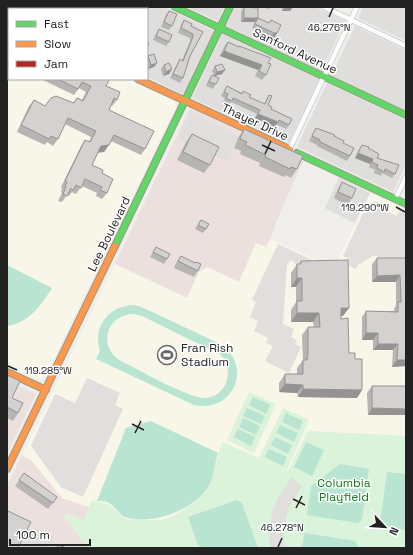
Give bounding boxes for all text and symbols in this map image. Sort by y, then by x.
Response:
legend [8,8,148,80]
text: Fast [44,16,69,32]
text: 46.276°N [308,21,350,34]
street label: Sanford Avenue [250,24,340,78]
text: Slow [44,36,71,52]
text: Jam [44,56,68,72]
street label: Thayer Drive [219,100,291,144]
street label: Lee Boulevard [84,194,134,274]
text: 119.290°W [341,201,389,214]
place label: Fran Rish Stadium [181,340,233,370]
sports icon: Fran Rish Stadium [156,344,178,366]
text: 119.285°W [24,364,72,377]
park label: Columbia Playfield [317,475,371,505]
north arrow [365,507,405,547]
scale bar [10,521,90,547]
text: 46.278°N [260,521,304,534]
text: N [386,525,402,538]
text: 100 m [16,527,50,543]

